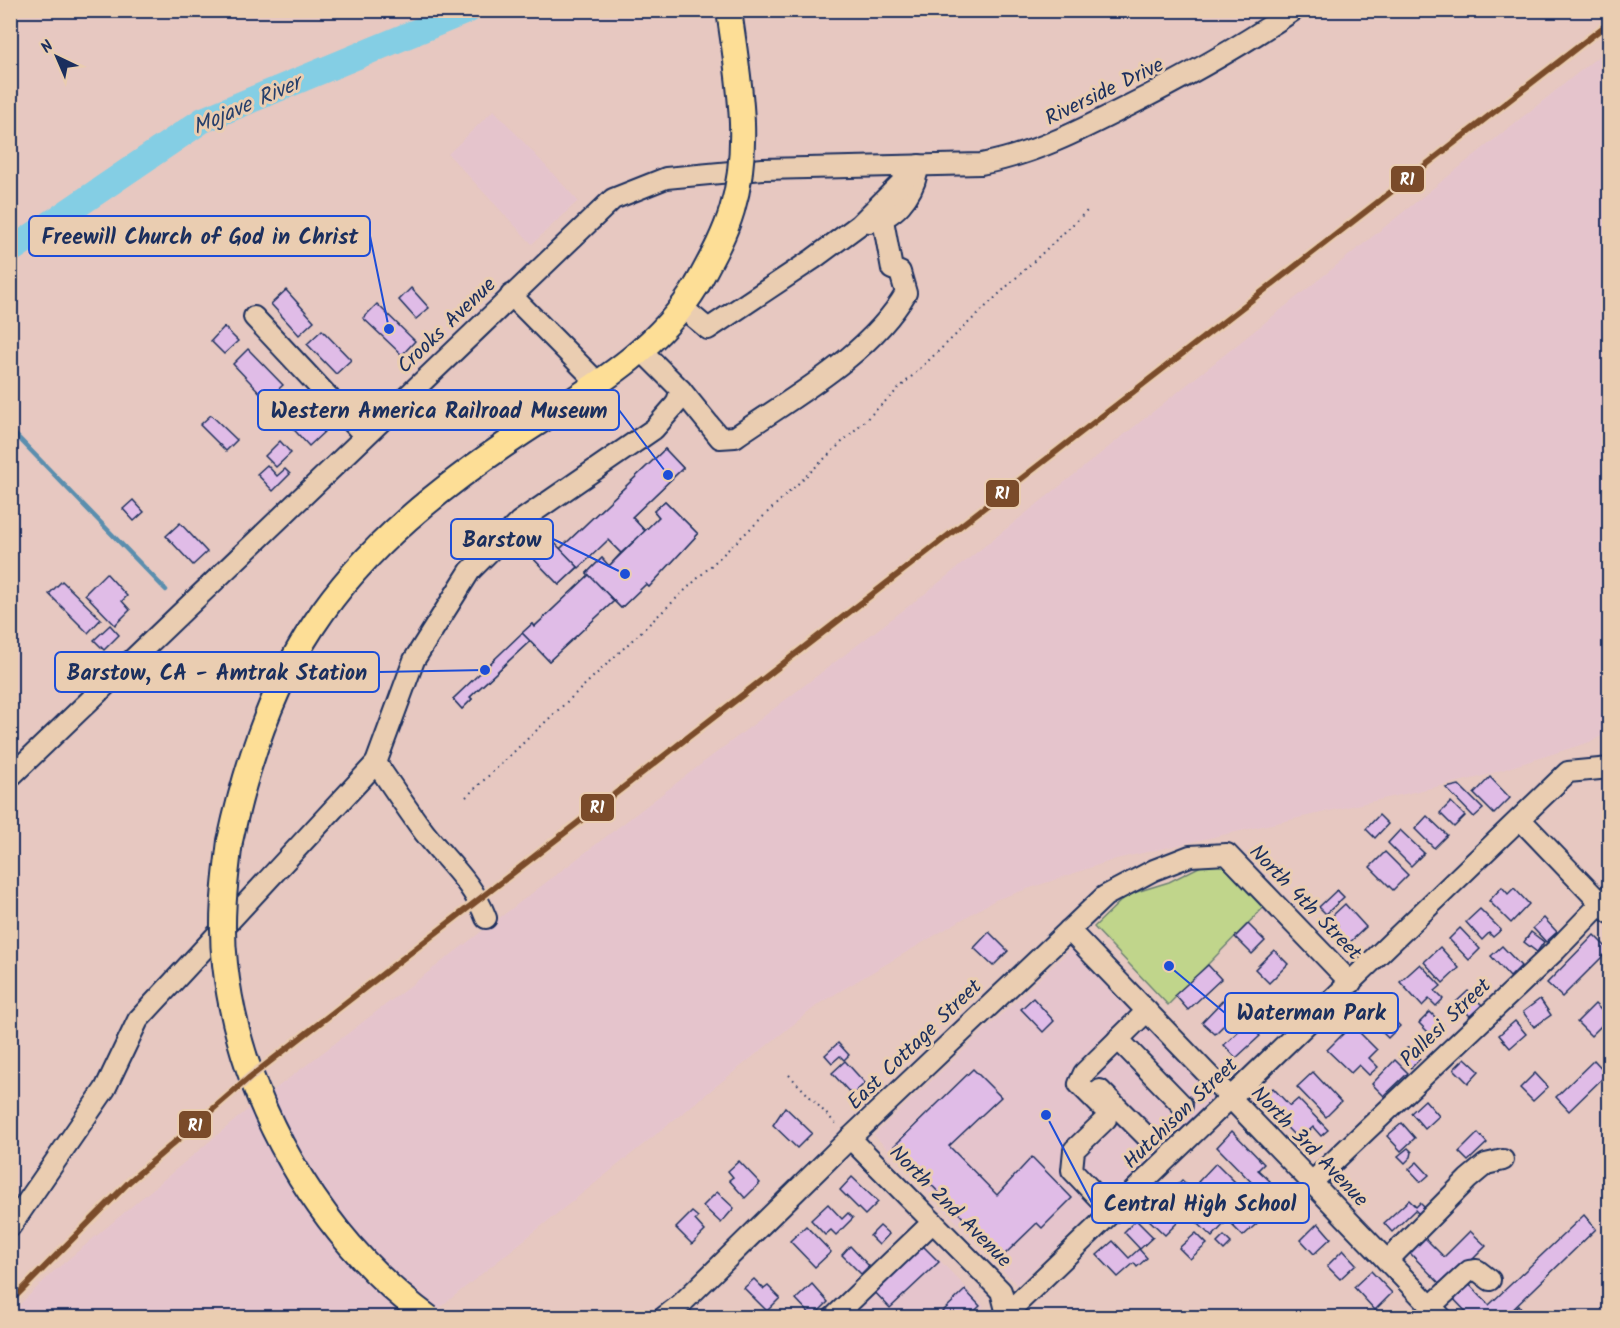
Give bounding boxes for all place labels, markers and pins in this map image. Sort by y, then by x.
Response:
callout: Freewill Church of God in Christ [29,216,370,256]
callout: Western America Railroad Museum [258,390,619,430]
callout: Barstow [451,519,553,559]
callout: Barstow, CA - Amtrak Station [55,652,379,692]
callout: Waterman Park [1225,993,1398,1033]
callout: Central High School [1092,1183,1309,1223]

